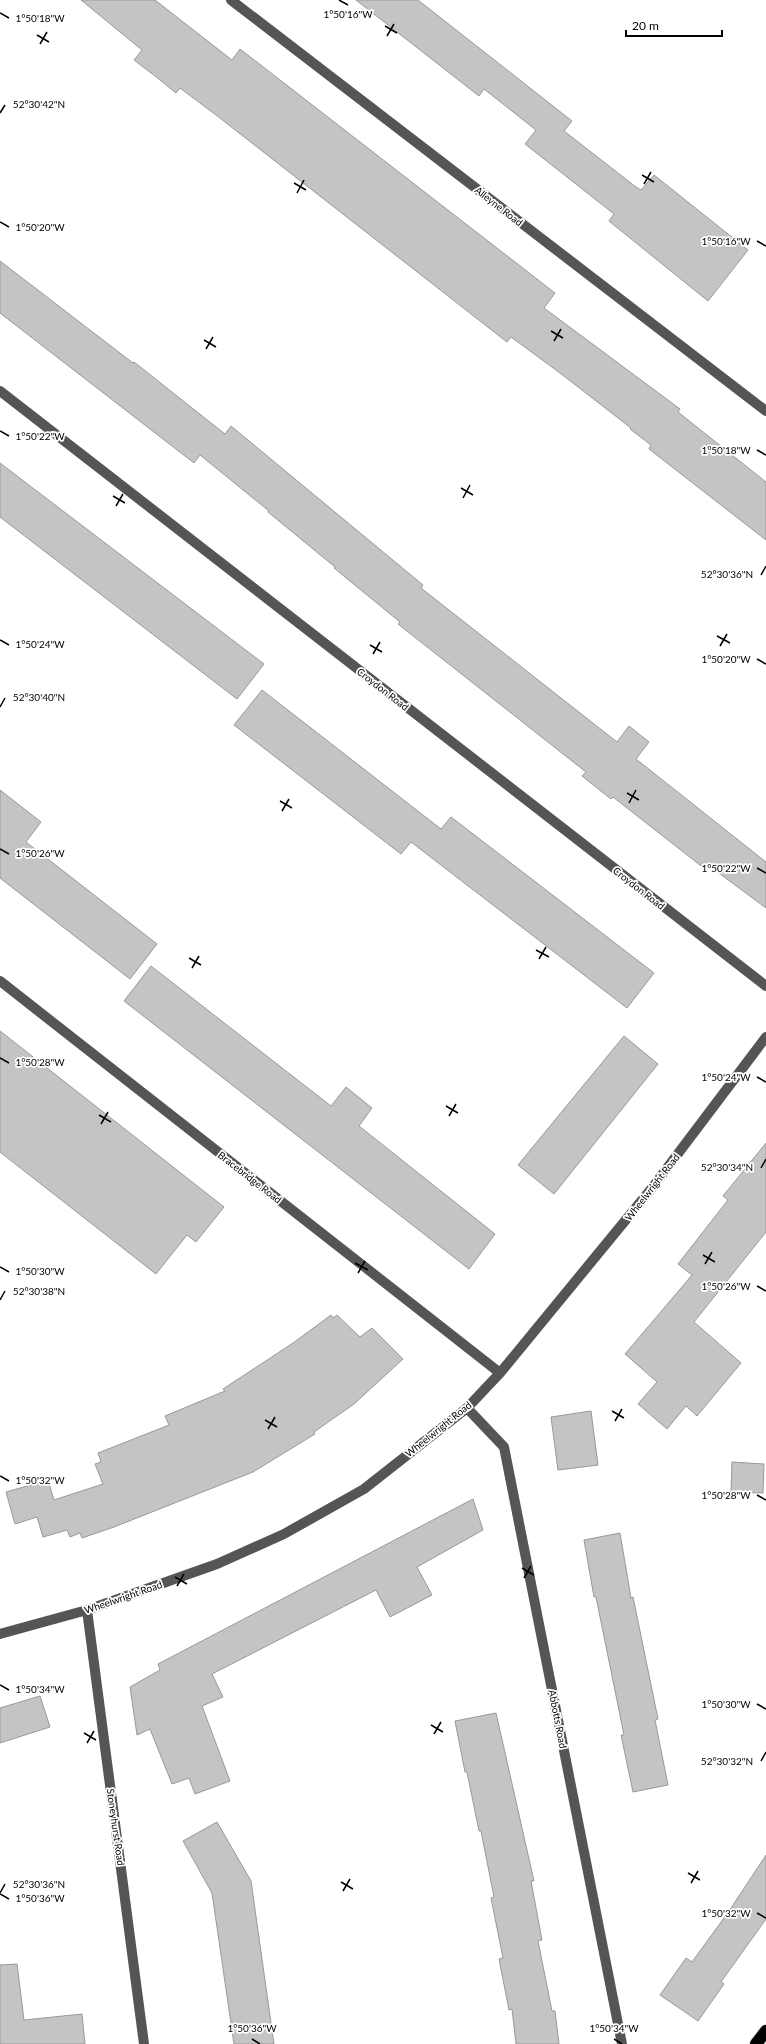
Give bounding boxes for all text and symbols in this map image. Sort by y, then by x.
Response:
text: 1°50'16"W [323,8,373,20]
text: 1°50'18"W [15,12,65,24]
scale bar [626,12,722,38]
text: 20 m [632,18,659,33]
text: 52°30'42"N [13,98,65,110]
street label: Alleyne Road [473,184,525,228]
text: 1°50'20"W [15,221,65,233]
text: 1°50'16"W [701,235,751,247]
text: 1°50'22"W [15,430,65,442]
text: 1°50'18"W [701,444,751,456]
text: 52°30'36"N [701,568,753,580]
text: 1°50'24"W [15,638,65,650]
text: 1°50'20"W [701,653,751,665]
street label: Croydon Road [355,665,411,713]
text: 52°30'40"N [13,691,65,703]
text: 1°50'26"W [15,847,65,859]
text: 1°50'22"W [701,862,751,874]
street label: Croydon Road [611,864,667,912]
text: 1°50'28"W [15,1056,65,1068]
text: 1°50'24"W [701,1071,751,1083]
street label: Bracebridge Road [216,1148,284,1206]
street label: Wheelwright Road [622,1151,682,1223]
text: 52°30'34"N [701,1161,753,1173]
text: 1°50'30"W [15,1265,65,1277]
text: 1°50'26"W [701,1280,751,1292]
text: 52°30'38"N [13,1285,65,1297]
street label: Wheelwright Road [402,1399,474,1459]
text: 1°50'32"W [15,1474,65,1486]
text: 1°50'28"W [701,1489,751,1501]
street label: Wheelwright Road [82,1578,164,1616]
text: 1°50'34"W [15,1683,65,1695]
street label: Abbotts Road [546,1689,570,1749]
text: 1°50'30"W [701,1698,751,1710]
text: 52°30'32"N [701,1755,753,1767]
street label: Stoneyhurst Road [105,1788,127,1866]
text: 52°30'36"N [13,1878,65,1890]
text: 1°50'36"W [15,1892,65,1904]
text: 1°50'32"W [701,1907,751,1919]
text: 1°50'36"W [227,2022,277,2034]
text: 1°50'34"W [589,2022,639,2034]

